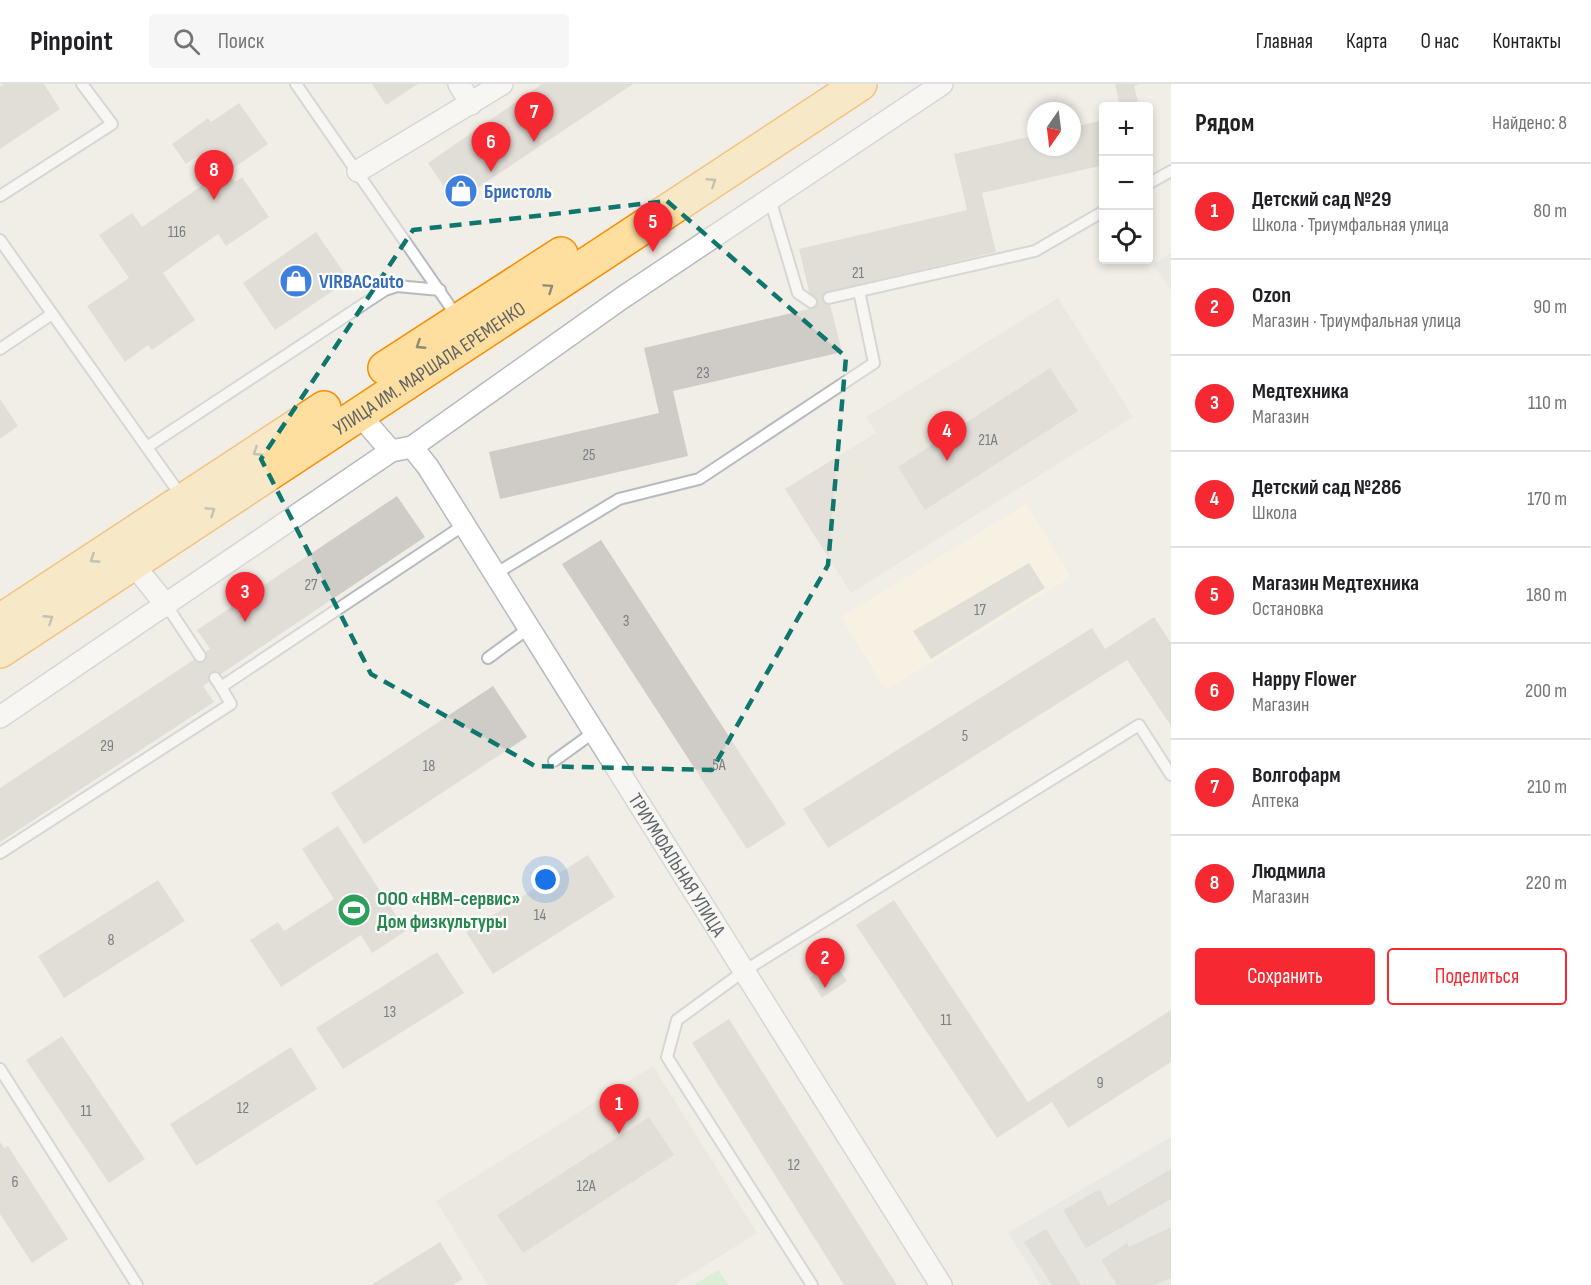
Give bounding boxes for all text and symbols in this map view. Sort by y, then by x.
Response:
search box [149,14,569,68]
text: Pinpoint [30,25,113,58]
icon: search [170,25,203,58]
text: Поиск [218,28,264,55]
text: Главная [1256,29,1313,54]
text: Карта [1346,29,1387,54]
text: О нас [1420,29,1459,54]
text: Контакты [1492,29,1561,54]
pin: 7 [514,92,554,142]
north arrow [1027,102,1081,156]
map controls [1099,102,1153,264]
button: + [1099,102,1153,156]
text: Рядом [1195,108,1254,139]
text: Найдено: 8 [1492,111,1567,135]
pin: 6 [472,122,510,172]
pin: 8 [194,150,234,200]
button: − [1099,156,1153,210]
shop icon: Бристоль [443,173,479,209]
one-way arrow [706,178,717,189]
place label: Бристоль [484,180,552,204]
text: Детский сад №29 [1252,186,1391,213]
text: 1 [1211,199,1218,223]
text: 80 m [1533,199,1567,223]
pin: 5 [634,202,672,252]
button: locate [1099,210,1153,264]
text: Школа · Триумфальная улица [1252,213,1449,237]
house number: 116 [168,223,186,242]
shop icon: VIRBACauto [278,263,314,299]
house number: 21 [852,264,865,283]
place label: VIRBACauto [319,270,404,294]
text: Ozon [1252,282,1291,309]
one-way arrow [543,285,554,296]
text: 2 [1210,295,1219,319]
text: 90 m [1533,295,1567,319]
street label: УЛИЦА ИМ. МАРШАЛА ЕРЕМЕНКО [329,297,530,441]
text: Магазин · Триумфальная улица [1252,309,1461,333]
one-way arrow [416,338,426,350]
house number: 23 [696,364,710,383]
text: Медтехника [1252,378,1349,405]
text: 3 [1210,391,1219,415]
text: 110 m [1528,391,1567,415]
text: Магазин [1252,405,1309,429]
pin: 4 [928,412,966,461]
house number: 21А [978,431,998,450]
one-way arrow [253,445,263,457]
house number: 25 [582,446,596,465]
text: Детский сад №286 [1252,474,1402,501]
text: 4 [1210,487,1219,511]
text: 170 m [1527,487,1567,511]
text: Школа [1252,501,1297,525]
one-way arrow [205,507,216,518]
one-way arrow [90,552,100,564]
text: Магазин Медтехника [1252,570,1419,597]
pin: 3 [226,572,264,622]
house number: 27 [304,576,318,595]
text: 5 [1210,583,1219,607]
text: 180 m [1526,583,1567,607]
text: Остановка [1252,597,1324,621]
house number: 17 [974,601,987,620]
house number: 3 [623,612,629,631]
one-way arrow [42,615,53,626]
text: Happy Flower [1252,666,1357,693]
text: 6 [1210,679,1219,703]
text: 200 m [1525,679,1567,703]
text: Магазин [1252,693,1309,717]
house number: 5 [962,727,968,746]
house number: 29 [100,737,114,756]
house number: 5А [712,756,726,775]
house number: 18 [423,757,435,776]
text: Волгофарм [1252,762,1341,789]
text: 7 [1210,775,1219,799]
text: 210 m [1527,775,1567,799]
street label: ТРИУМФАЛЬНАЯ УЛИЦА [623,789,731,941]
text: Аптека [1252,789,1299,813]
text: Людмила [1252,858,1326,885]
your location [531,865,560,894]
text: 8 [1210,871,1219,895]
text: 220 m [1526,871,1567,895]
text: Магазин [1252,885,1309,909]
place label: ООО «НВМ-сервис» Дом физкультуры [377,887,520,934]
sports icon: ООО «НВМ-сервис» Дом физкультуры [336,892,372,928]
house number: 14 [534,906,546,925]
house number: 8 [107,931,115,950]
pin: 2 [806,938,844,988]
button: Сохранить [1195,948,1375,1005]
button: Поделиться [1387,948,1567,1005]
house number: 13 [384,1003,396,1022]
house number: 11 [940,1011,952,1030]
house number: 9 [1096,1074,1104,1093]
pin: 1 [600,1084,638,1134]
house number: 12 [237,1099,249,1118]
house number: 11 [80,1102,92,1121]
house number: 12 [788,1156,800,1175]
house number: 6 [11,1173,19,1192]
house number: 12А [576,1177,596,1196]

